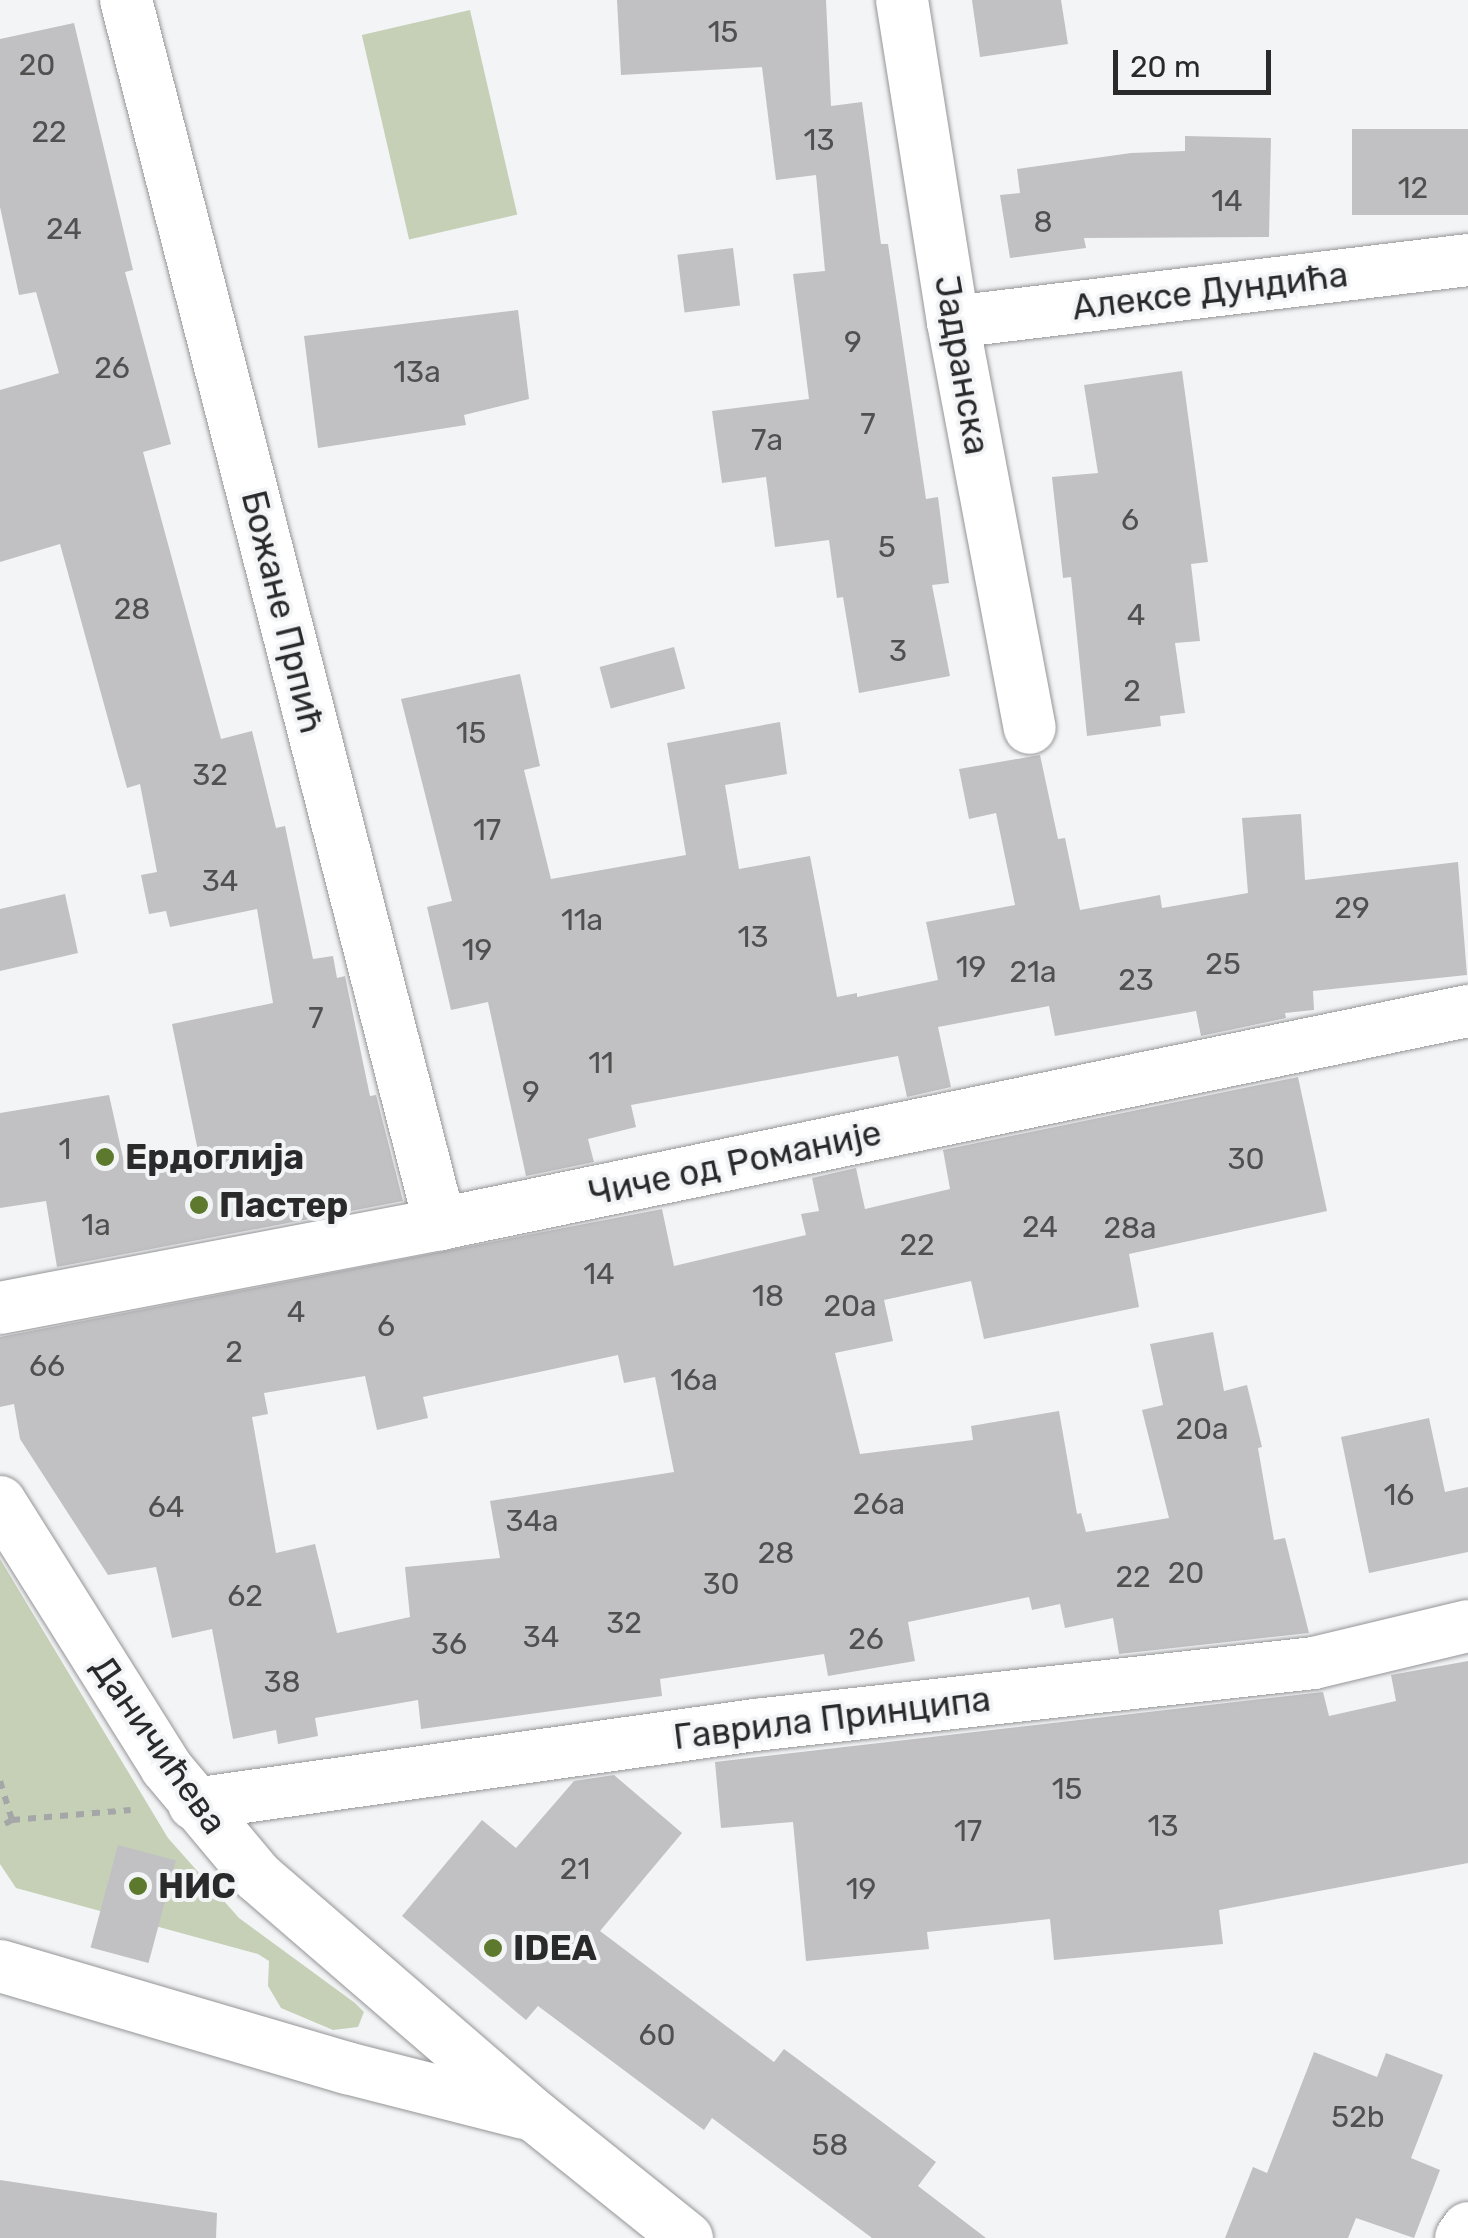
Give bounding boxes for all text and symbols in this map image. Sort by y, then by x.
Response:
house number: 15 [708,14,738,50]
scale bar [1118,30,1276,92]
house number: 20 [19,47,55,83]
text: 20 m [1130,49,1201,85]
house number: 22 [31,114,67,150]
house number: 13 [804,122,834,158]
house number: 12 [1398,170,1428,206]
house number: 14 [1211,183,1243,219]
house number: 8 [1033,204,1053,240]
house number: 24 [46,211,82,247]
street label: Алексе Дундића [1070,253,1350,329]
street label: Јадранска [926,272,998,458]
house number: 9 [844,324,862,360]
house number: 26 [94,350,130,386]
house number: 13a [393,354,441,390]
house number: 7 [860,406,876,442]
house number: 7a [751,422,783,458]
street label: Божане Прпић [233,486,333,738]
house number: 6 [1121,502,1139,538]
house number: 5 [878,529,896,565]
house number: 28 [114,591,150,627]
house number: 4 [1127,597,1145,633]
house number: 3 [889,633,907,669]
house number: 2 [1123,673,1141,709]
house number: 15 [456,715,486,751]
house number: 32 [192,757,228,793]
house number: 17 [473,812,501,848]
house number: 34 [202,863,238,899]
house number: 29 [1334,890,1370,926]
house number: 11a [561,902,603,938]
house number: 13 [738,919,768,955]
house number: 19 [462,932,492,968]
house number: 25 [1205,946,1241,982]
house number: 19 [956,949,986,985]
house number: 21a [1009,954,1057,990]
house number: 23 [1118,962,1154,998]
house number: 7 [308,1000,324,1036]
house number: 11 [588,1045,614,1081]
house number: 9 [522,1074,540,1110]
street label: Чиче од Романије [585,1111,885,1215]
house number: 1 [59,1131,71,1167]
place label: Ердоглија [125,1136,304,1178]
house number: 30 [1227,1141,1265,1177]
marker: Ердоглија [94,1146,116,1168]
place label: Пастер [219,1184,348,1226]
marker: Пастер [188,1194,210,1216]
house number: 1a [81,1207,111,1243]
house number: 24 [1022,1209,1058,1245]
house number: 28a [1103,1210,1157,1246]
house number: 22 [899,1227,935,1263]
house number: 14 [583,1256,615,1292]
house number: 18 [752,1278,784,1314]
house number: 20a [823,1288,877,1324]
house number: 4 [287,1294,305,1330]
house number: 6 [377,1308,395,1344]
house number: 2 [225,1334,243,1370]
house number: 66 [29,1348,65,1384]
house number: 16a [670,1362,718,1398]
house number: 20a [1175,1411,1229,1447]
house number: 16 [1384,1477,1414,1513]
house number: 26a [853,1486,905,1522]
house number: 64 [148,1489,184,1525]
house number: 34a [505,1503,559,1539]
house number: 28 [758,1535,794,1571]
house number: 20 [1168,1555,1204,1591]
house number: 22 [1115,1559,1151,1595]
house number: 30 [702,1566,740,1602]
house number: 62 [227,1578,263,1614]
house number: 32 [606,1605,642,1641]
house number: 34 [523,1619,559,1655]
house number: 26 [848,1621,884,1657]
house number: 36 [431,1626,467,1662]
street label: Даничићева [82,1648,236,1842]
house number: 38 [263,1664,301,1700]
street label: Гаврила Принципа [671,1678,993,1758]
house number: 15 [1052,1771,1082,1807]
house number: 13 [1148,1808,1178,1844]
house number: 17 [954,1813,982,1849]
house number: 21 [560,1851,590,1887]
place label: НИС [158,1865,236,1907]
house number: 19 [846,1871,876,1907]
marker: НИС [127,1875,149,1897]
place label: IDEA [513,1927,597,1969]
marker: IDEA [482,1937,504,1959]
house number: 60 [638,2017,676,2053]
house number: 52b [1331,2099,1385,2135]
house number: 58 [812,2127,848,2163]

